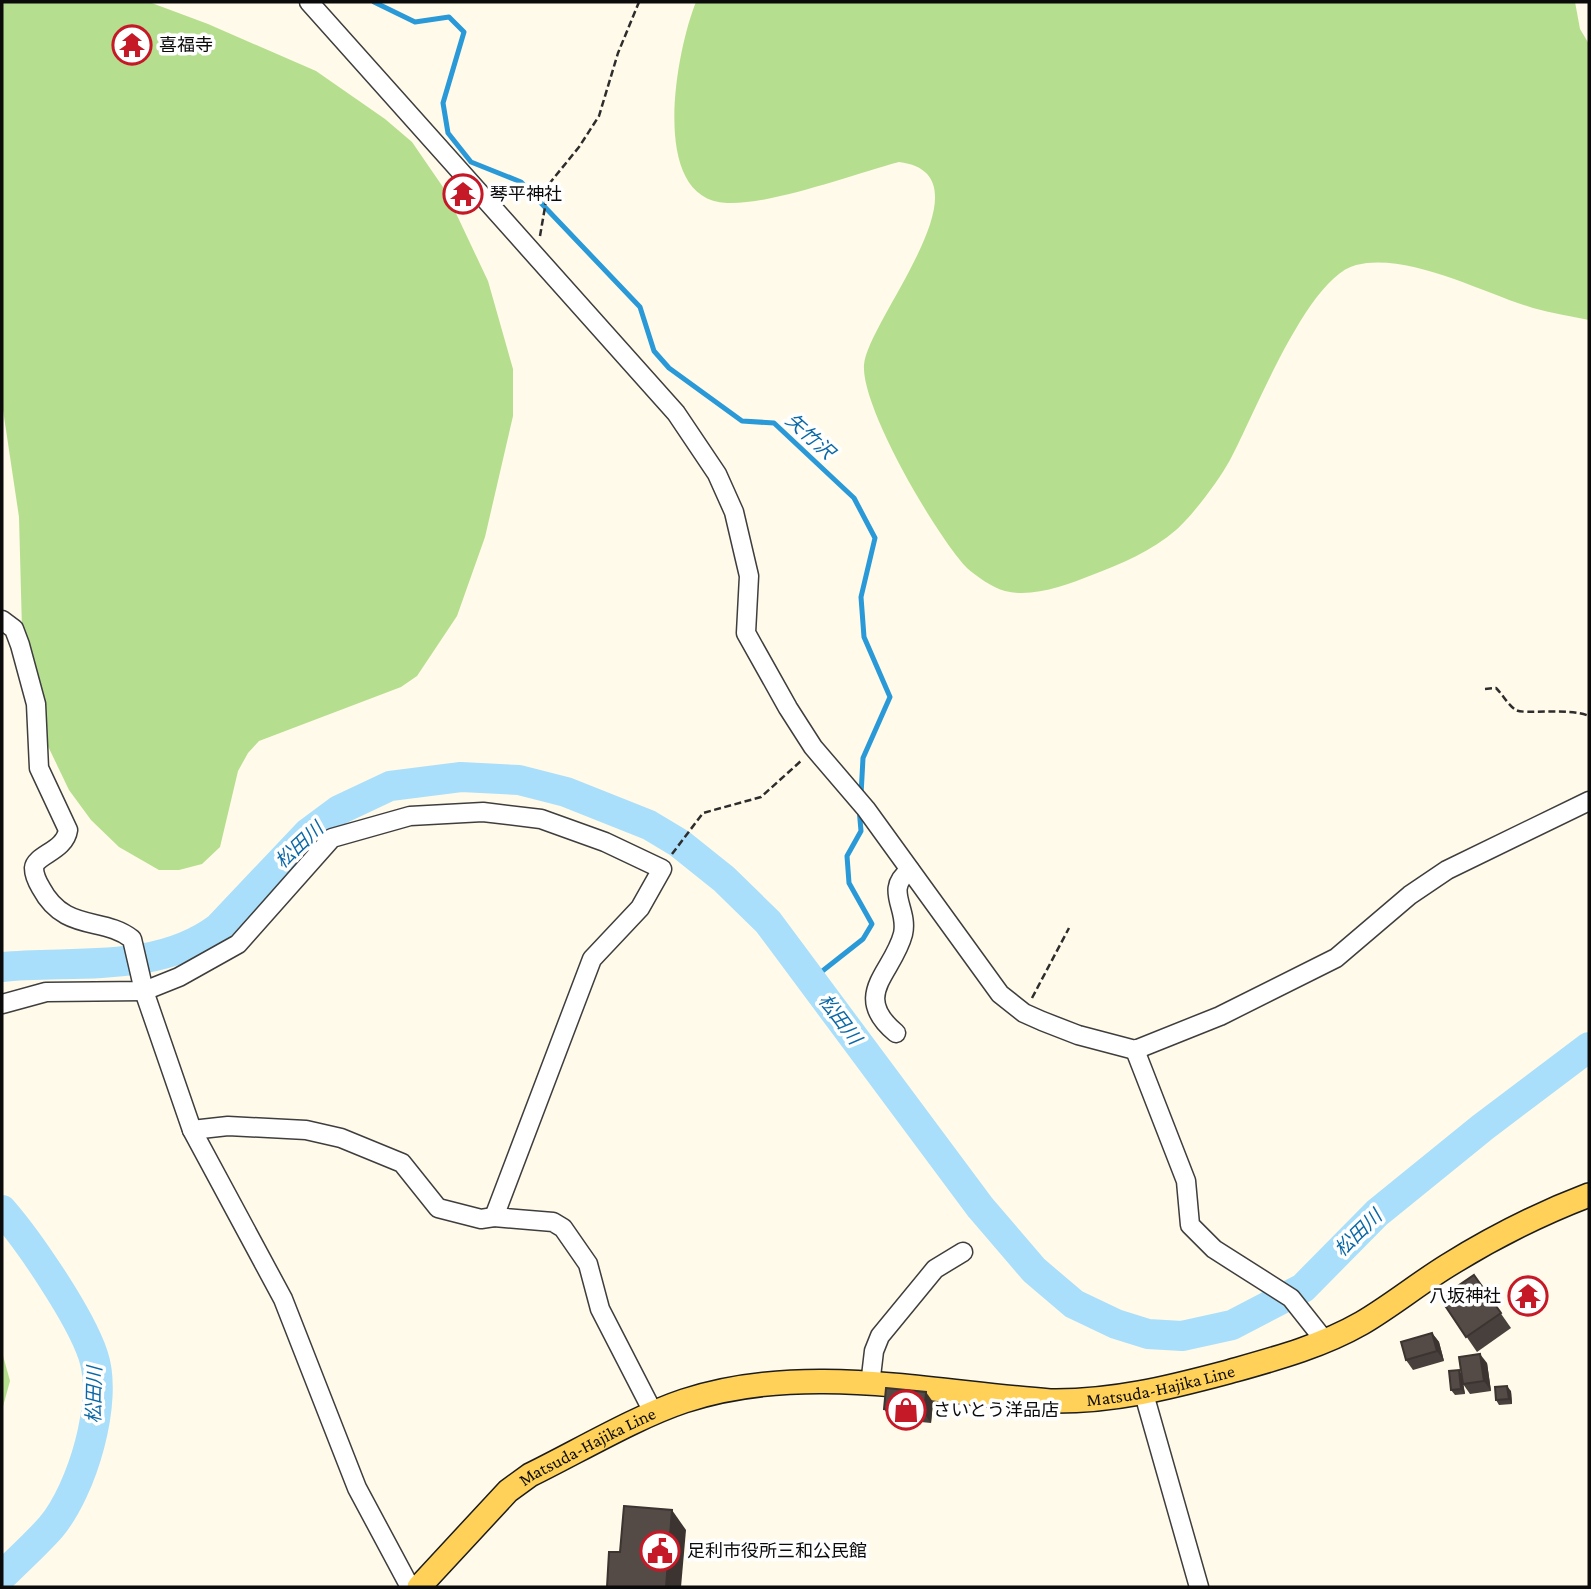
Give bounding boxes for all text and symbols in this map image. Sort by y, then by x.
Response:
temple icon: 喜福寺 [111,24,153,66]
place label: 喜福寺 [159,35,213,55]
temple icon: 琴平神社 [442,173,484,215]
place label: 琴平神社 [490,184,562,204]
water label: 矢竹沢 [782,409,840,465]
water label: 松田川 [271,817,328,872]
water label: 松田川 [814,990,867,1050]
water label: 松田川 [1330,1204,1387,1260]
temple icon: 八坂神社 [1507,1275,1549,1317]
place label: 八坂神社 [1429,1286,1501,1306]
street label: Matsuda-Hajika Line [1086,1361,1237,1410]
water label: 松田川 [83,1364,105,1424]
shop icon: さいとう洋品店 [885,1389,927,1431]
place label: さいとう洋品店 [933,1400,1059,1420]
street label: Matsuda-Hajika Line [515,1403,659,1490]
public building icon: 足利市役所三和公民館 [639,1530,681,1572]
place label: 足利市役所三和公民館 [687,1541,867,1561]

